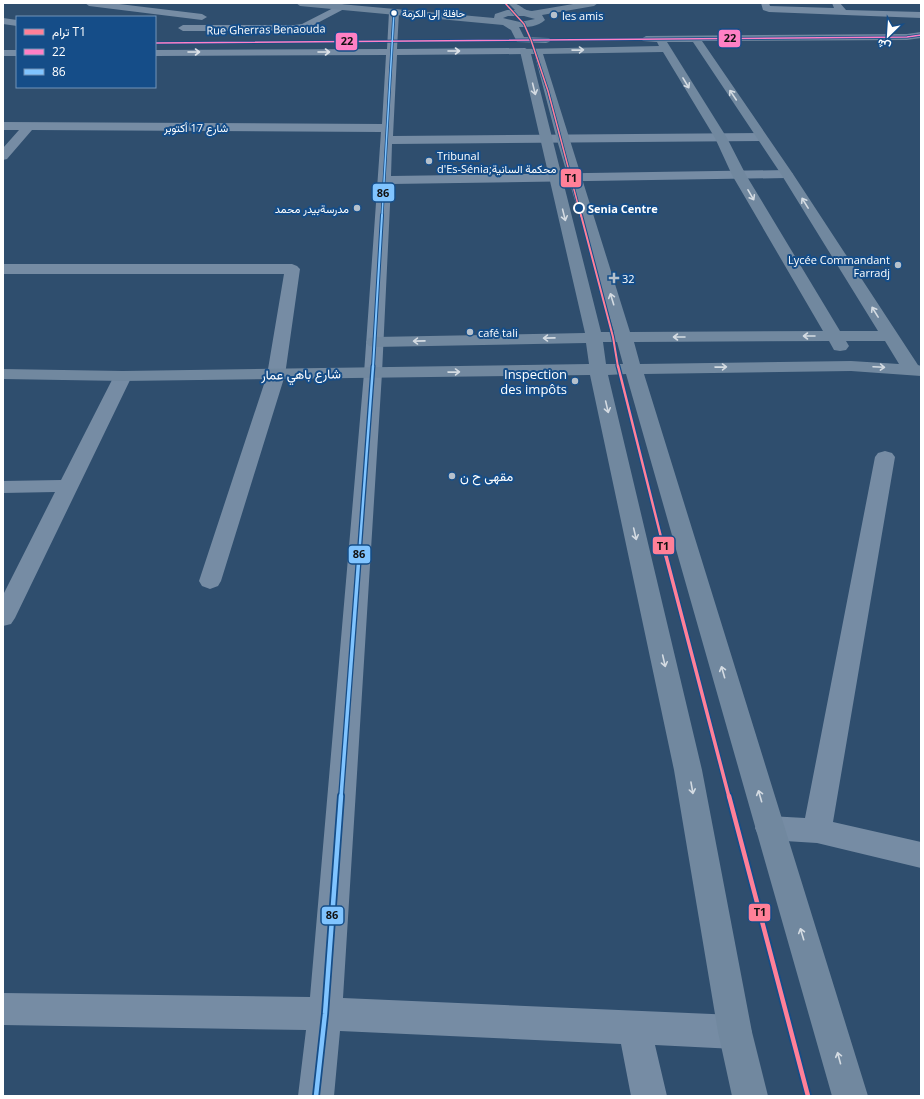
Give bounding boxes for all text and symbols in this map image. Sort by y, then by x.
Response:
place label: حافلة إلى الكرمة [402,6,465,20]
marker: حافلة إلى الكرمة [389,8,399,18]
place label: les amis [562,8,603,23]
marker: les amis [549,10,559,20]
legend [16,16,156,88]
north arrow [868,16,908,56]
street label: Rue Gherras Benaouda [206,20,326,38]
text: ترام T1 [52,23,86,40]
line badge: 22 [718,29,741,48]
text: 22 [724,30,736,45]
line badge: 22 [335,32,358,51]
text: 22 [341,33,353,48]
text: ش [874,36,893,55]
text: 22 [52,43,66,60]
one-way arrow [571,46,584,54]
one-way arrow [447,47,460,55]
one-way arrow [187,48,200,56]
one-way arrow [317,48,330,56]
text: 86 [52,63,66,80]
one-way arrow [682,77,690,89]
one-way arrow [530,82,538,95]
one-way arrow [729,90,737,101]
street label: شارع 17 أكتوبر [163,120,228,136]
place label: Tribunal d'Es-Sénia;محكمة السانية [437,148,556,176]
marker: Tribunal d'Es-Sénia;محكمة السانية [424,156,434,166]
line badge: T1 [560,168,582,188]
text: T1 [565,170,577,185]
line badge: 86 [372,183,395,202]
text: 86 [377,185,389,200]
one-way arrow [747,189,755,200]
one-way arrow [801,198,809,209]
place label: مدرسةبيدر محمد [275,201,349,216]
place label: Senia Centre [588,201,658,216]
marker: Senia Centre [573,202,585,214]
marker: مدرسةبيدر محمد [352,203,362,213]
one-way arrow [561,208,568,221]
place label: Lycée Commandant Farradj [788,252,890,280]
marker: Lycée Commandant Farradj [893,260,903,270]
place label: 32 [622,271,635,286]
marker: 32 [609,273,619,283]
one-way arrow [608,293,615,306]
one-way arrow [871,307,879,318]
place label: café tali [478,325,518,340]
marker: café tali [465,327,475,337]
one-way arrow [803,332,816,340]
one-way arrow [673,333,686,340]
one-way arrow [543,334,556,342]
one-way arrow [413,337,426,345]
one-way arrow [714,363,727,371]
street label: شارع باهي عمار [260,364,341,386]
one-way arrow [872,364,885,371]
place label: Inspection des impôts [500,365,567,398]
one-way arrow [447,368,460,376]
marker: Inspection des impôts [570,376,580,386]
one-way arrow [603,400,611,413]
place label: مقهى ح ن [460,467,513,486]
marker: مقهى ح ن [447,471,457,481]
one-way arrow [632,527,640,540]
line badge: T1 [652,536,675,555]
text: T1 [657,538,669,553]
line badge: 86 [348,545,371,564]
text: 86 [353,546,365,561]
one-way arrow [660,654,668,667]
one-way arrow [719,665,726,678]
one-way arrow [688,781,696,794]
one-way arrow [756,790,763,803]
line badge: T1 [748,903,771,922]
text: T1 [754,904,766,919]
line badge: 86 [321,906,344,925]
text: 86 [326,907,338,922]
one-way arrow [798,928,805,941]
one-way arrow [835,1052,843,1065]

